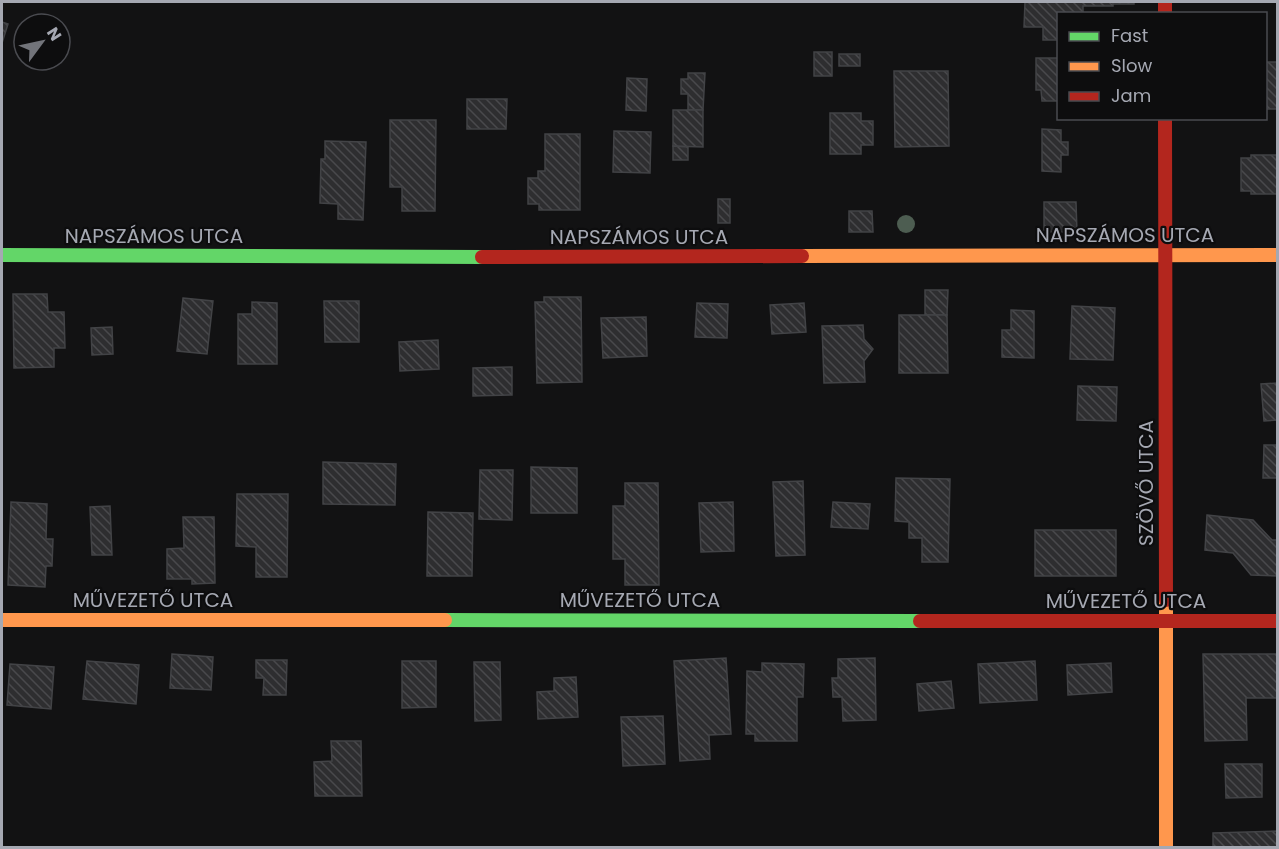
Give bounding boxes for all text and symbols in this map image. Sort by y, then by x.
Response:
north arrow [12,12,72,72]
legend [1057,12,1267,120]
text: N [41,23,67,45]
text: Fast [1111,23,1148,48]
text: Slow [1111,53,1153,78]
text: Jam [1111,83,1151,108]
street label: NAPSZÁMOS UTCA [1036,221,1214,249]
street label: NAPSZÁMOS UTCA [65,222,243,250]
street label: NAPSZÁMOS UTCA [550,223,728,251]
street label: SZÖVŐ UTCA [1132,420,1160,546]
street label: MŰVEZETŐ UTCA [73,586,233,614]
street label: MŰVEZETŐ UTCA [560,586,720,614]
street label: MŰVEZETŐ UTCA [1046,587,1206,615]

